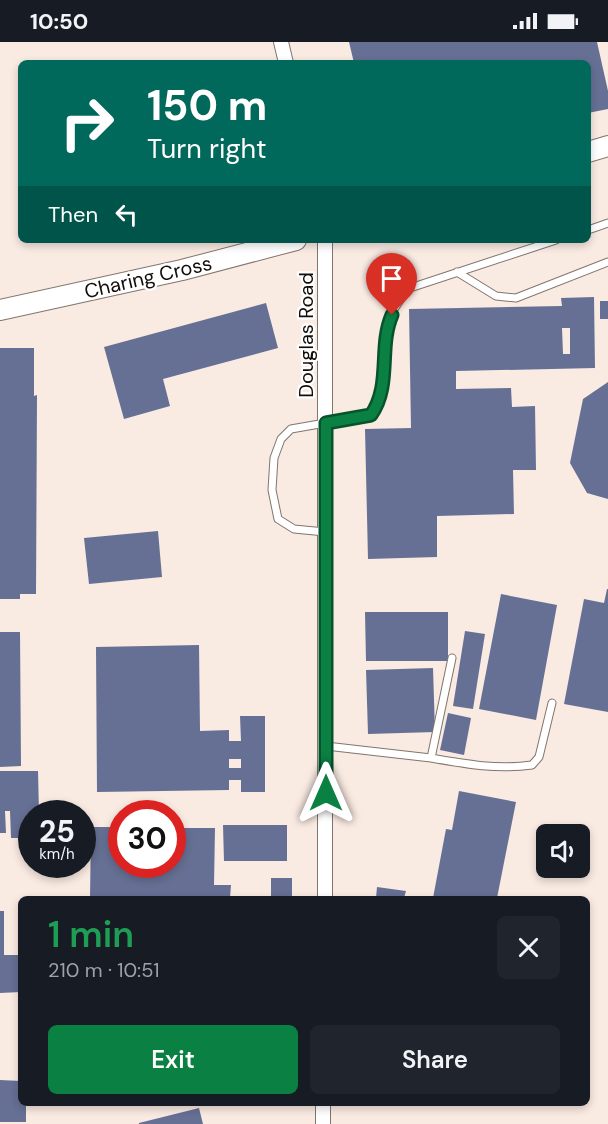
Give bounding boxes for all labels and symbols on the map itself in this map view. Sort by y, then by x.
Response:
street label: Charing Cross [82,250,214,304]
pin [366,253,417,315]
street label: Douglas Road [293,272,319,398]
position arrow [294,761,358,825]
speed limit sign: 30 [108,800,186,878]

